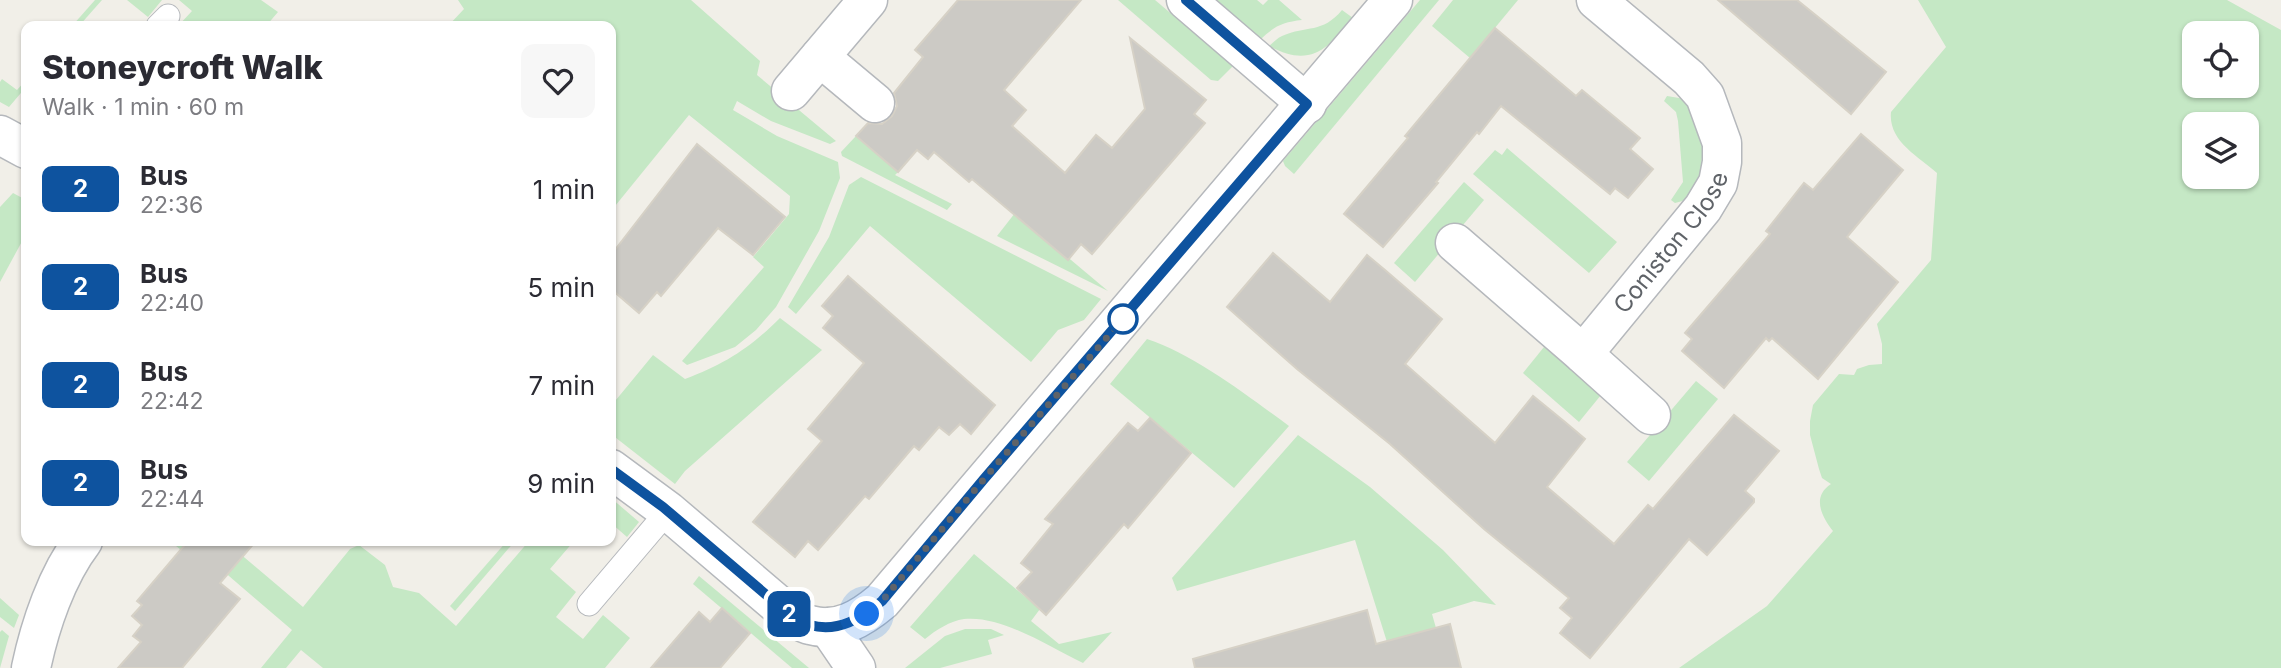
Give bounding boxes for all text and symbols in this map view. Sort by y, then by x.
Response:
map controls [2182,21,2259,189]
button: locate [2182,21,2259,98]
button: heart [521,44,595,118]
text: Stoneycroft Walk [42,47,323,87]
text: Walk · 1 min · 60 m [42,93,244,121]
button: layers [2182,112,2259,189]
text: Bus [140,160,188,191]
street label: Coniston Close [1607,170,1734,319]
text: 2 [73,174,88,203]
text: 1 min [533,174,595,205]
text: 22:36 [140,191,203,219]
text: Bus [140,258,188,289]
text: 2 [73,272,88,301]
text: 5 min [527,272,595,303]
text: 22:40 [140,289,204,317]
unlabelled marker [1108,304,1138,334]
text: Bus [140,356,188,387]
text: 2 [73,370,88,399]
text: 7 min [529,370,595,401]
text: 22:42 [140,387,204,415]
text: Bus [140,454,188,485]
text: 2 [73,468,88,497]
text: 9 min [527,468,595,499]
text: 22:44 [140,485,204,513]
line badge: 2 [766,591,812,637]
your location [849,596,884,631]
text: 2 [781,599,797,628]

